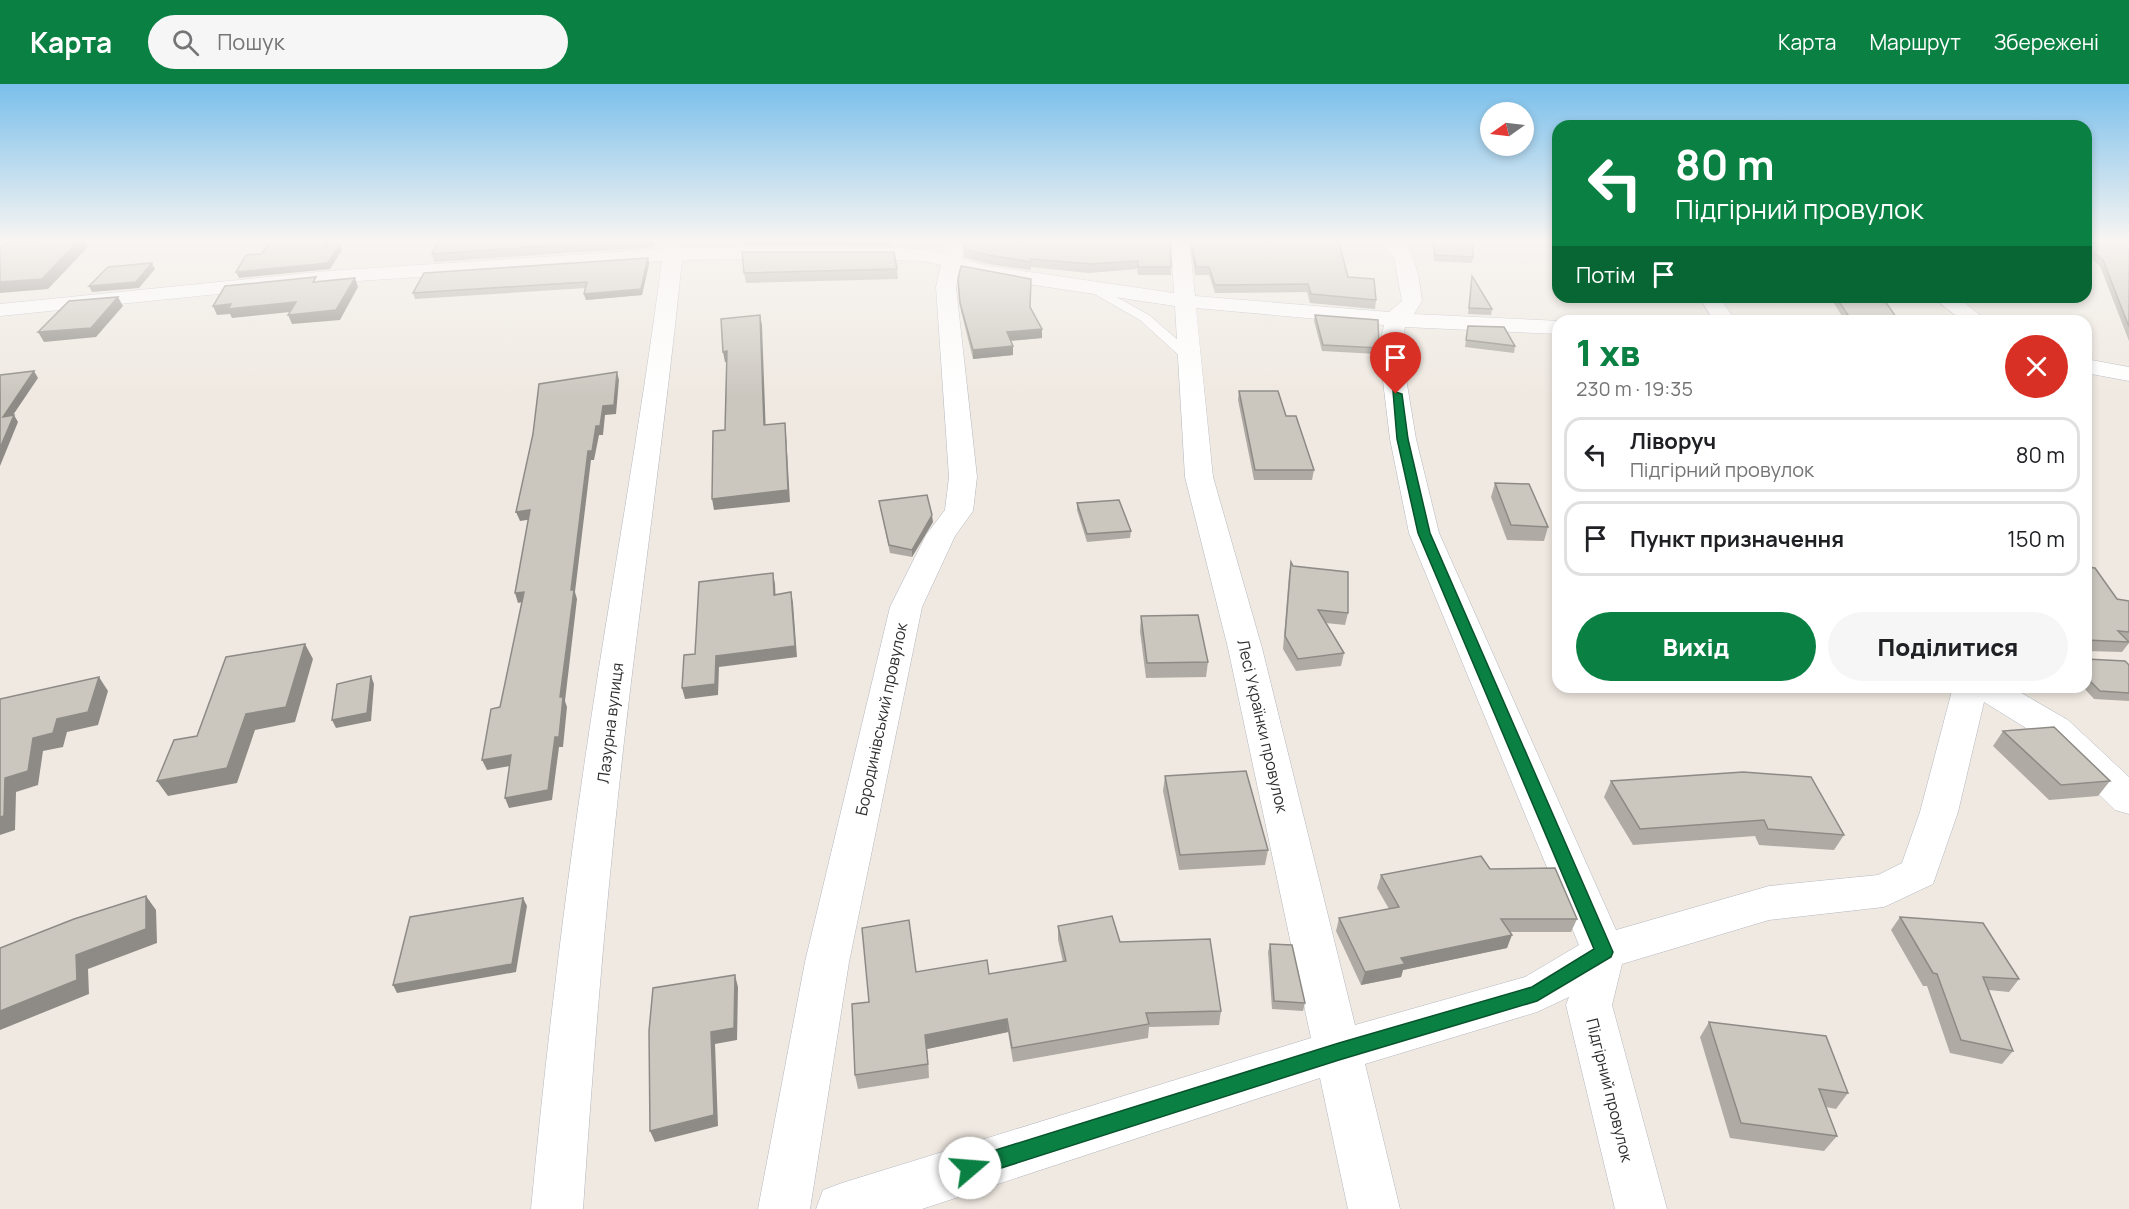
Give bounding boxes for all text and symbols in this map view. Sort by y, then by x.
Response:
search box [148,15,568,69]
text: Карта [30,23,112,61]
icon: search [169,26,202,59]
text: Пошук [217,27,285,57]
text: Карта [1778,28,1836,56]
text: Маршрут [1869,28,1961,56]
text: Збережені [1994,28,2099,56]
north arrow [1480,102,1534,156]
map controls [1480,102,1534,156]
text: 80 m [1675,135,1775,193]
icon: left [1576,144,1654,222]
text: Підгірний провулок [1675,190,1923,227]
icon: arrive [1647,258,1680,291]
text: Потім [1576,260,1635,290]
text: 1 хв [1576,328,1640,377]
pin [1370,332,1421,394]
button: close [2005,335,2068,398]
icon: arrive [1379,341,1412,374]
text: 230 m · 19:35 [1576,375,1693,402]
text: Ліворуч [1630,426,1716,456]
icon: left [1579,438,1612,471]
text: 80 m [2016,440,2065,470]
text: Підгірний провулок [1630,456,1814,483]
icon: arrive [1579,522,1612,555]
text: Пункт призначення [1630,524,1844,554]
text: 150 m [2007,524,2065,554]
button: Вихід [1576,612,1816,681]
button: Поділитися [1828,612,2068,681]
street label: Бородинівський провулок [850,620,912,817]
street label: Лесі Українки провулок [1232,637,1294,816]
street label: Лазурна вулиця [592,661,628,785]
street label: Підгірний провулок [1582,1016,1639,1165]
position arrow [938,1136,1002,1200]

